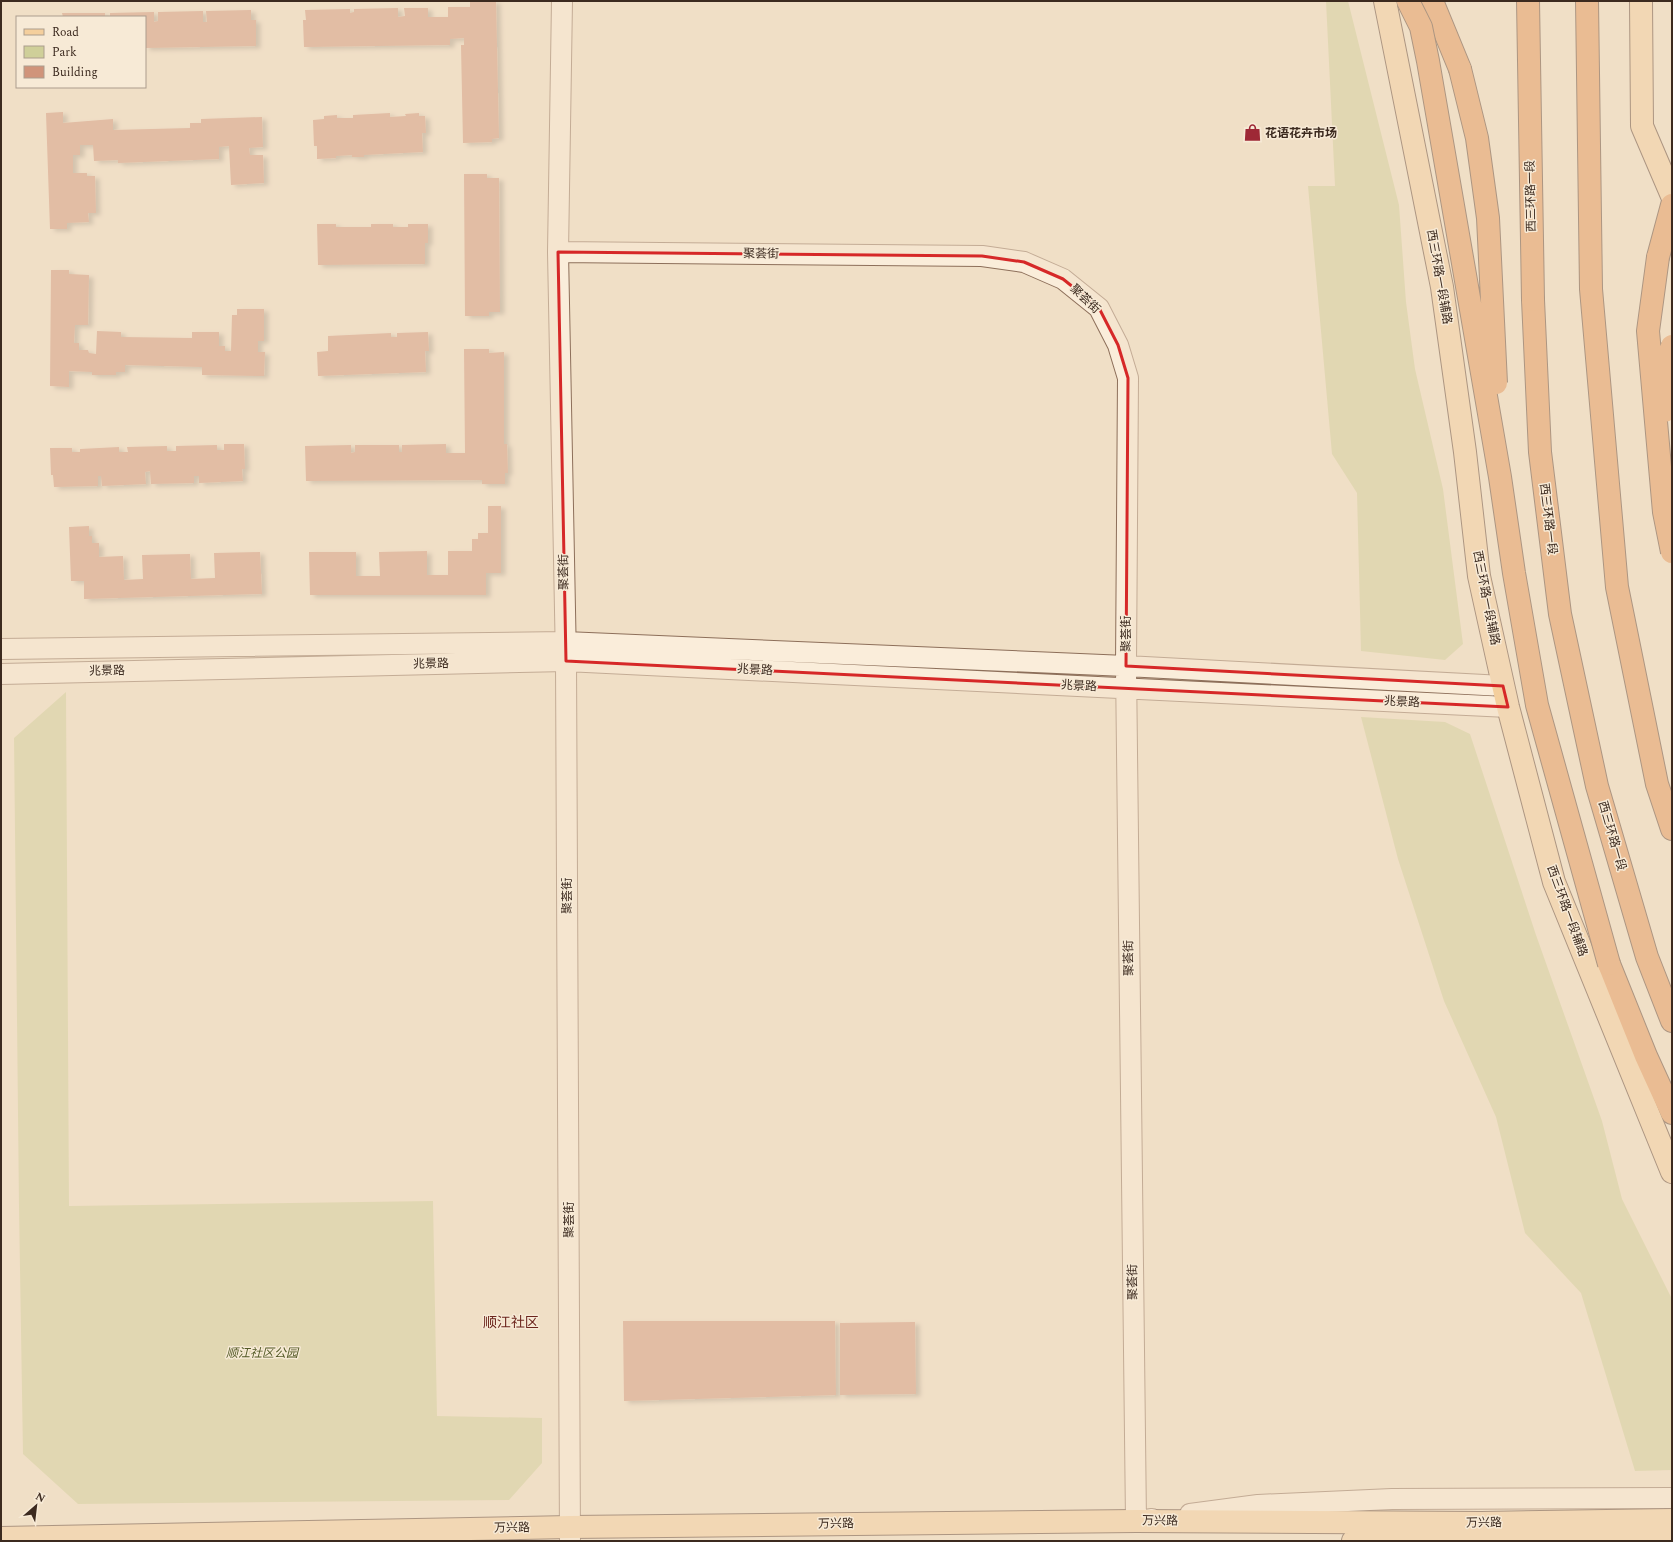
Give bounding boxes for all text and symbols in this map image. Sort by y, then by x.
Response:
legend [16,16,146,88]
text: Road [52,23,79,42]
text: Park [52,43,77,62]
text: Building [52,63,98,82]
shop icon: 花语花卉市场 [1242,123,1262,143]
place label: 花语花卉市场 [1265,124,1337,143]
street label: 西三环路一段 [1521,160,1541,232]
street label: 西三环路一段辅路 [1421,228,1457,326]
street label: 聚荟街 [743,244,779,264]
street label: 聚荟街 [1065,280,1105,318]
street label: 西三环路一段 [1534,482,1562,556]
street label: 西三环路一段辅路 [1468,549,1504,647]
street label: 聚荟街 [554,554,574,590]
street label: 聚荟街 [1117,616,1136,652]
street label: 兆景路 [413,654,449,674]
street label: 兆景路 [737,660,773,680]
street label: 兆景路 [89,661,125,681]
street label: 兆景路 [1061,676,1097,696]
street label: 兆景路 [1384,692,1420,712]
street label: 西三环路一段 [1593,799,1631,873]
street label: 西三环路一段辅路 [1542,863,1592,959]
street label: 聚荟街 [558,878,577,914]
street label: 聚荟街 [1119,940,1139,976]
street label: 聚荟街 [560,1202,579,1238]
street label: 聚荟街 [1123,1264,1143,1300]
district label: 顺江社区 [483,1312,539,1333]
park label: 顺江社区公园 [226,1344,300,1363]
north arrow [16,1486,56,1526]
text: N [33,1488,48,1507]
street label: 万兴路 [1142,1511,1178,1531]
street label: 万兴路 [1466,1513,1502,1533]
street label: 万兴路 [818,1514,854,1534]
street label: 万兴路 [494,1518,530,1538]

